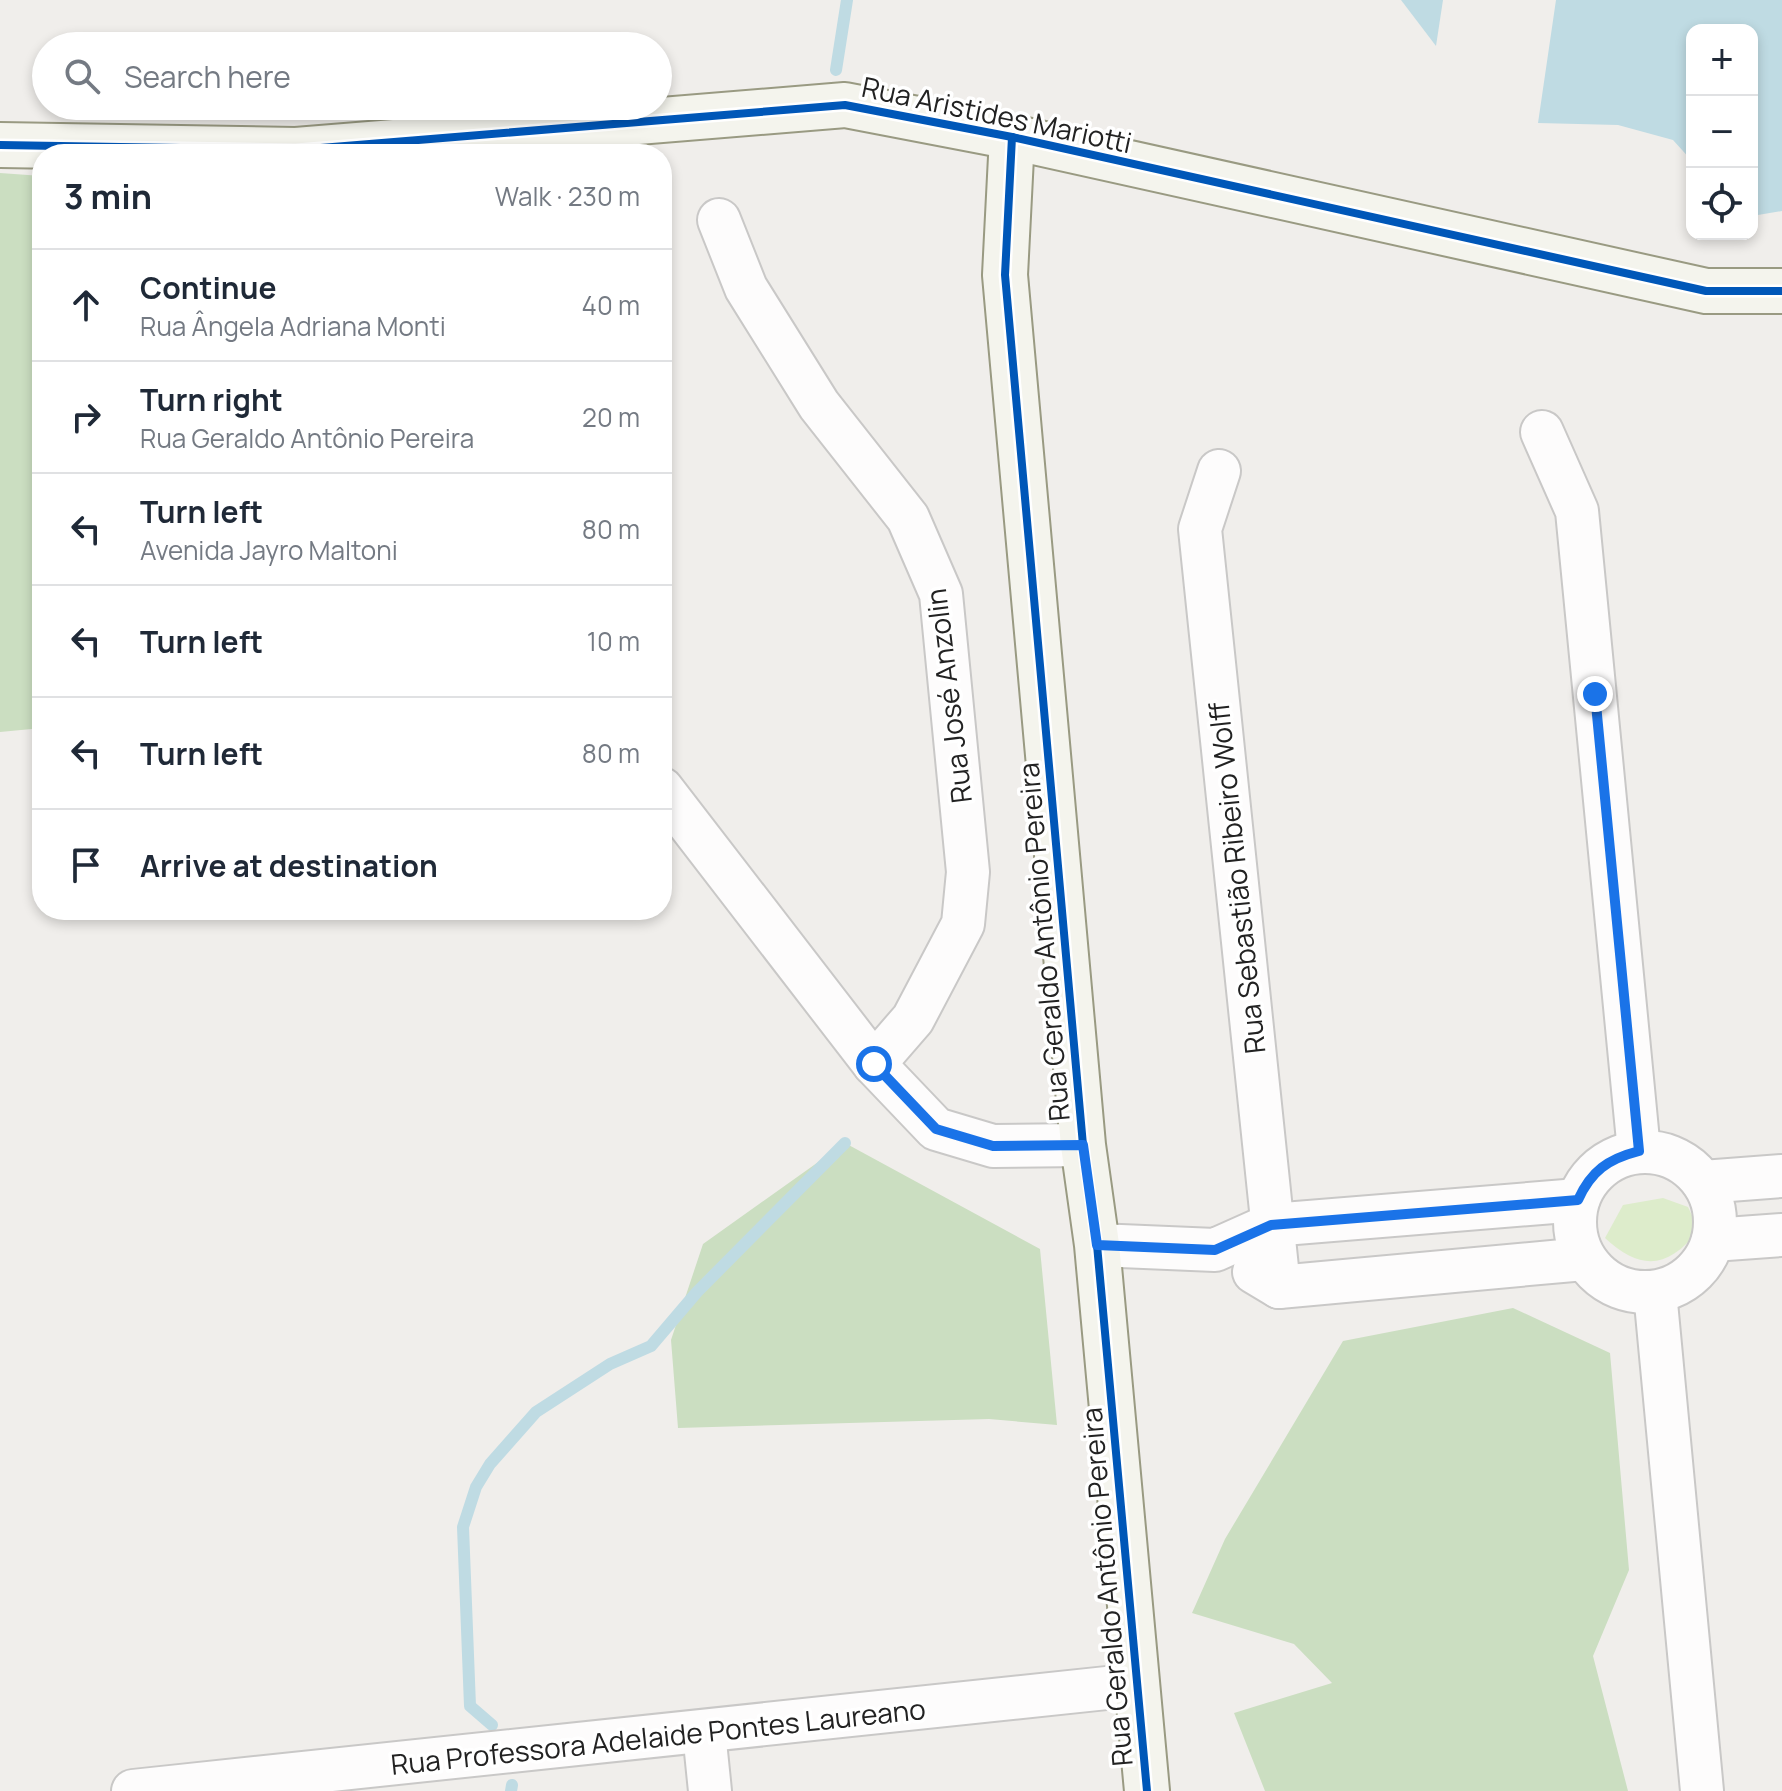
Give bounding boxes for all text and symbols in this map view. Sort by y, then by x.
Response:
map controls [1686,24,1758,240]
button: + [1686,24,1758,96]
search box [32,32,672,120]
icon: search [60,54,104,98]
text: Search here [124,56,291,97]
street label: Rua Aristides Mariotti [859,67,1135,161]
button: − [1686,96,1758,168]
button: locate [1686,168,1758,240]
text: 3 min [64,173,152,219]
text: Walk · 230 m [495,178,640,214]
text: Continue [140,267,276,308]
icon: ahead [64,283,108,327]
text: 40 m [582,287,640,323]
text: Rua Ângela Adriana Monti [140,308,446,344]
text: Turn right [140,379,283,420]
icon: right [64,395,108,439]
text: 20 m [582,399,640,435]
text: Rua Geraldo Antônio Pereira [140,420,474,456]
text: Turn left [140,491,263,532]
icon: left [64,507,108,551]
text: 80 m [582,511,640,547]
text: Avenida Jayro Maltoni [140,532,398,568]
street label: Rua José Anzolin [916,587,980,805]
icon: left [64,619,108,663]
text: Turn left [140,621,263,662]
text: 10 m [587,623,640,659]
route end [1577,676,1613,712]
street label: Rua Sebastião Ribeiro Wolff [1199,700,1273,1056]
icon: left [64,731,108,775]
text: Turn left [140,733,263,774]
text: 80 m [582,735,640,771]
street label: Rua Geraldo Antônio Pereira [1008,761,1078,1123]
icon: arrive [64,843,108,887]
text: Arrive at destination [140,845,438,886]
route start [856,1046,892,1082]
street label: Rua Geraldo Antônio Pereira [1071,1406,1141,1768]
street label: Rua Professora Adelaide Pontes Laureano [389,1689,927,1783]

